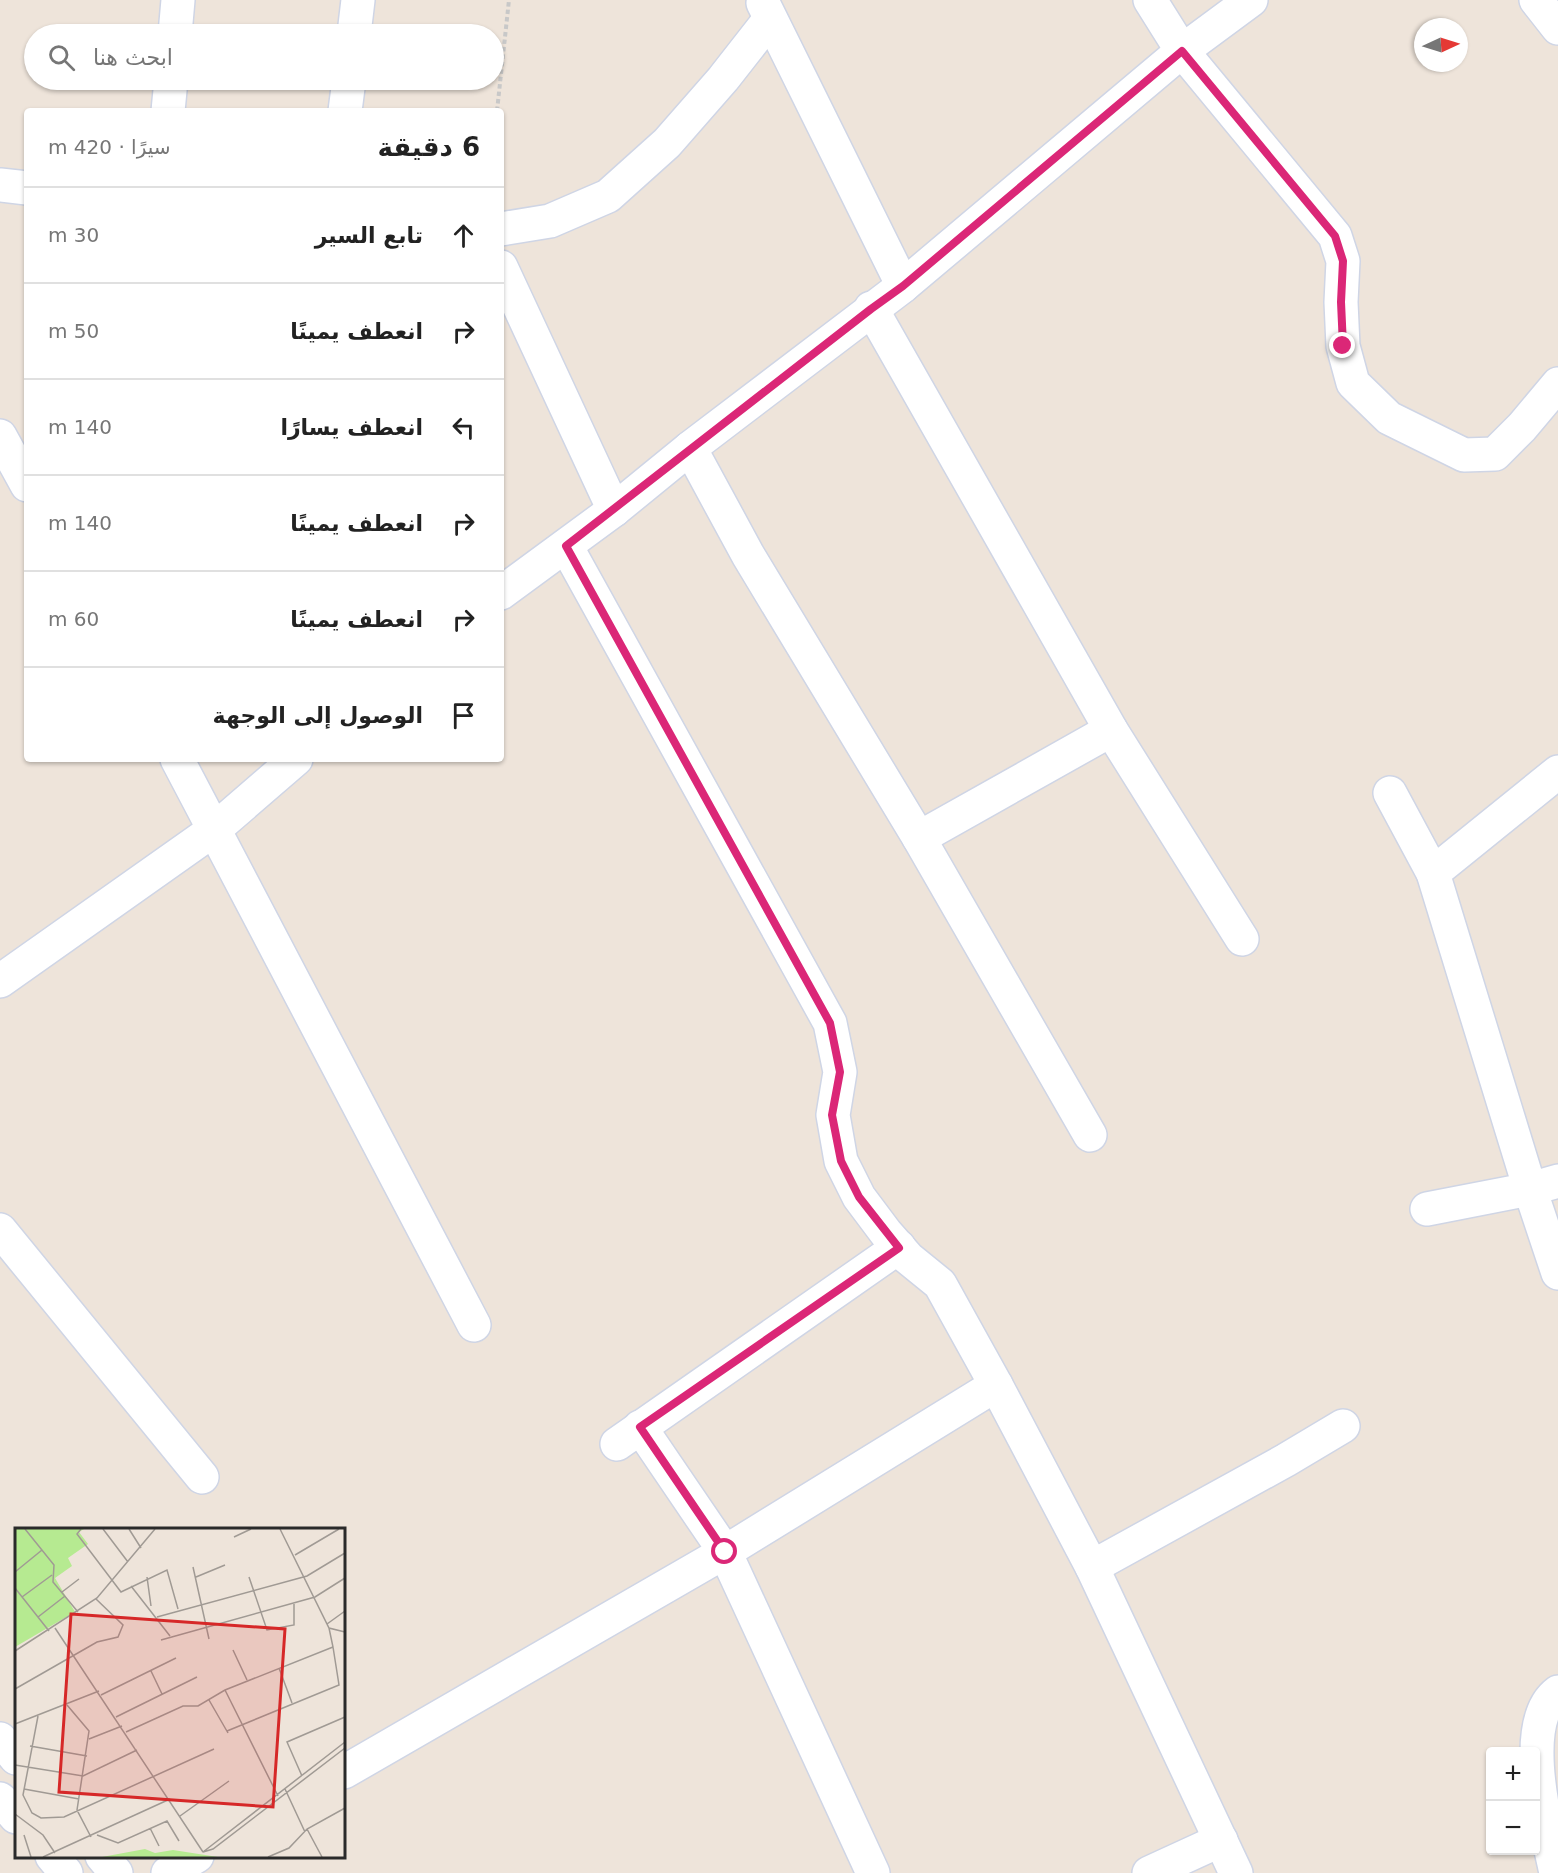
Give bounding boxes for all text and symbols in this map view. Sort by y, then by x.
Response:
north arrow [1414,18,1468,72]
search box [24,24,504,90]
icon: search [45,41,78,74]
text: ابحث هنا [93,45,173,70]
text: 6 دقيقة [377,132,480,162]
text: سيرًا · 420 m [48,135,171,159]
icon: ahead [447,219,480,252]
text: 30 m [48,223,99,247]
text: تابع السير [315,223,423,248]
icon: right [447,315,480,348]
text: 50 m [48,319,99,343]
text: انعطف يمينًا [290,319,423,344]
route end [1329,332,1355,358]
icon: left [447,411,480,444]
text: 140 m [48,415,112,439]
text: انعطف يسارًا [280,415,423,440]
icon: right [447,507,480,540]
text: 140 m [48,511,112,535]
text: انعطف يمينًا [290,511,423,536]
icon: right [447,603,480,636]
text: 60 m [48,607,99,631]
text: انعطف يمينًا [290,607,423,632]
icon: arrive [447,699,480,732]
text: الوصول إلى الوجهة [213,703,423,728]
inset map [15,1528,345,1858]
route start [711,1538,737,1564]
map controls [1486,1747,1540,1855]
button: + [1486,1747,1540,1801]
button: − [1486,1801,1540,1855]

